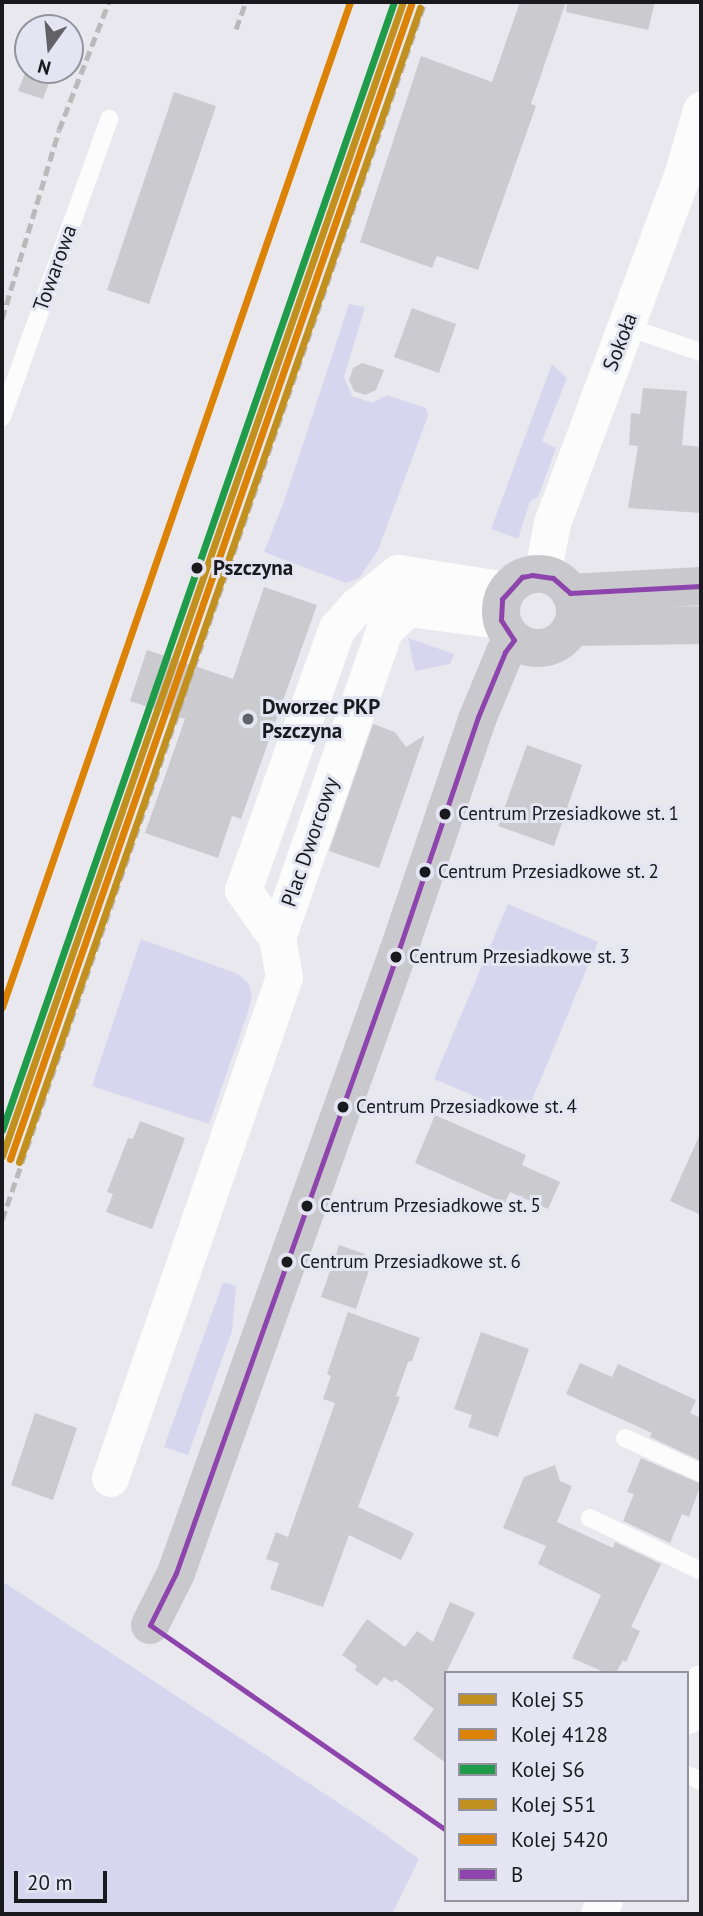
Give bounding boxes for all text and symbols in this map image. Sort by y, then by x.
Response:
north arrow [14,14,84,84]
text: N [35,54,53,81]
street label: Towarowa [28,221,82,315]
street label: Sokoła [597,309,643,375]
place label: Pszczyna [213,555,293,581]
marker: Pszczyna [187,558,207,578]
place label: Dworzec PKP Pszczyna [262,694,381,744]
marker: Dworzec PKP Pszczyna [240,711,256,727]
street label: Plac Dworcowy [276,774,344,910]
place label: Centrum Przesiadkowe st. 1 [458,803,680,825]
marker: Centrum Przesiadkowe st. 1 [438,807,452,821]
place label: Centrum Przesiadkowe st. 2 [438,861,660,883]
marker: Centrum Przesiadkowe st. 2 [418,865,432,879]
place label: Centrum Przesiadkowe st. 3 [409,946,631,968]
marker: Centrum Przesiadkowe st. 3 [389,950,403,964]
place label: Centrum Przesiadkowe st. 4 [356,1096,578,1118]
marker: Centrum Przesiadkowe st. 4 [336,1100,350,1114]
place label: Centrum Przesiadkowe st. 5 [320,1195,542,1217]
marker: Centrum Przesiadkowe st. 5 [300,1199,314,1213]
place label: Centrum Przesiadkowe st. 6 [300,1251,522,1273]
marker: Centrum Przesiadkowe st. 6 [280,1255,294,1269]
legend [444,1671,689,1902]
text: Kolej S5 [511,1686,585,1713]
text: Kolej 4128 [511,1721,608,1748]
text: Kolej S6 [511,1756,585,1783]
text: Kolej S51 [511,1791,596,1818]
text: Kolej 5420 [511,1826,608,1853]
scale bar [18,1856,110,1900]
text: B [511,1861,523,1888]
text: 20 m [27,1869,73,1896]

